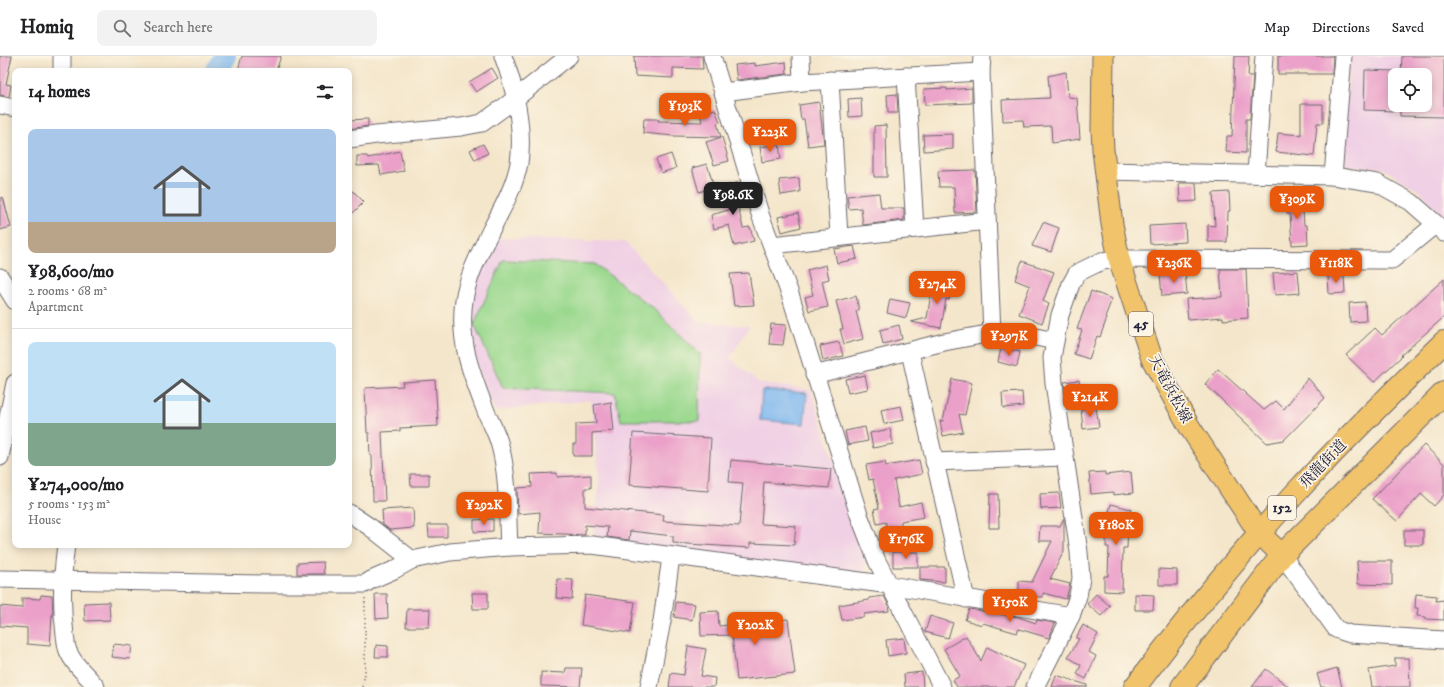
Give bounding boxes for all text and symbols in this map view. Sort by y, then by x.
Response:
search box [97,10,377,46]
text: Homiq [20,16,73,39]
icon: search [111,17,133,39]
text: Search here [143,18,213,37]
text: Map [1264,19,1290,37]
text: Directions [1312,19,1370,37]
text: Saved [1392,19,1424,37]
map controls [1388,68,1432,112]
button: locate [1388,68,1432,112]
text: 14 homes [28,81,90,103]
icon: filters [314,81,336,103]
pin: ¥193K [657,93,713,127]
text: ¥193K [668,98,702,114]
pin: ¥223K [742,119,798,153]
text: ¥223K [752,124,788,140]
icon: home [146,155,218,227]
pin: ¥98.6K [700,182,766,216]
pin: ¥309K [1269,186,1325,220]
text: ¥98.6K [713,187,753,203]
text: ¥309K [1279,191,1315,207]
pin: ¥236K [1146,250,1202,284]
pin: ¥118K [1308,250,1364,284]
text: ¥236K [1156,255,1192,271]
text: ¥118K [1319,255,1353,271]
text: ¥98,600/mo [28,261,114,283]
pin: ¥274K [909,271,965,305]
text: ¥274K [918,276,956,292]
text: 2 rooms · 68 m² [28,283,107,299]
text: Apartment [28,299,83,315]
road number: 45 [1129,312,1153,336]
pin: ¥297K [981,323,1037,357]
text: ¥297K [990,328,1028,344]
street label: 天竜浜松線 [1144,351,1196,427]
icon: home [146,368,218,440]
pin: ¥214K [1062,384,1118,418]
text: ¥214K [1072,389,1108,405]
street label: 飛龍街道 [1295,436,1351,492]
text: ¥274,000/mo [28,474,124,496]
pin: ¥292K [456,492,512,526]
text: 5 rooms · 153 m² [28,496,110,512]
road number: 152 [1268,496,1296,520]
text: ¥292K [465,497,503,513]
text: House [28,512,61,528]
pin: ¥180K [1088,512,1144,546]
text: ¥180K [1098,517,1134,533]
pin: ¥176K [878,526,934,560]
text: ¥176K [888,531,924,547]
pin: ¥150K [982,589,1038,623]
text: ¥150K [992,594,1028,610]
pin: ¥202K [727,612,783,646]
text: ¥202K [736,617,774,633]

